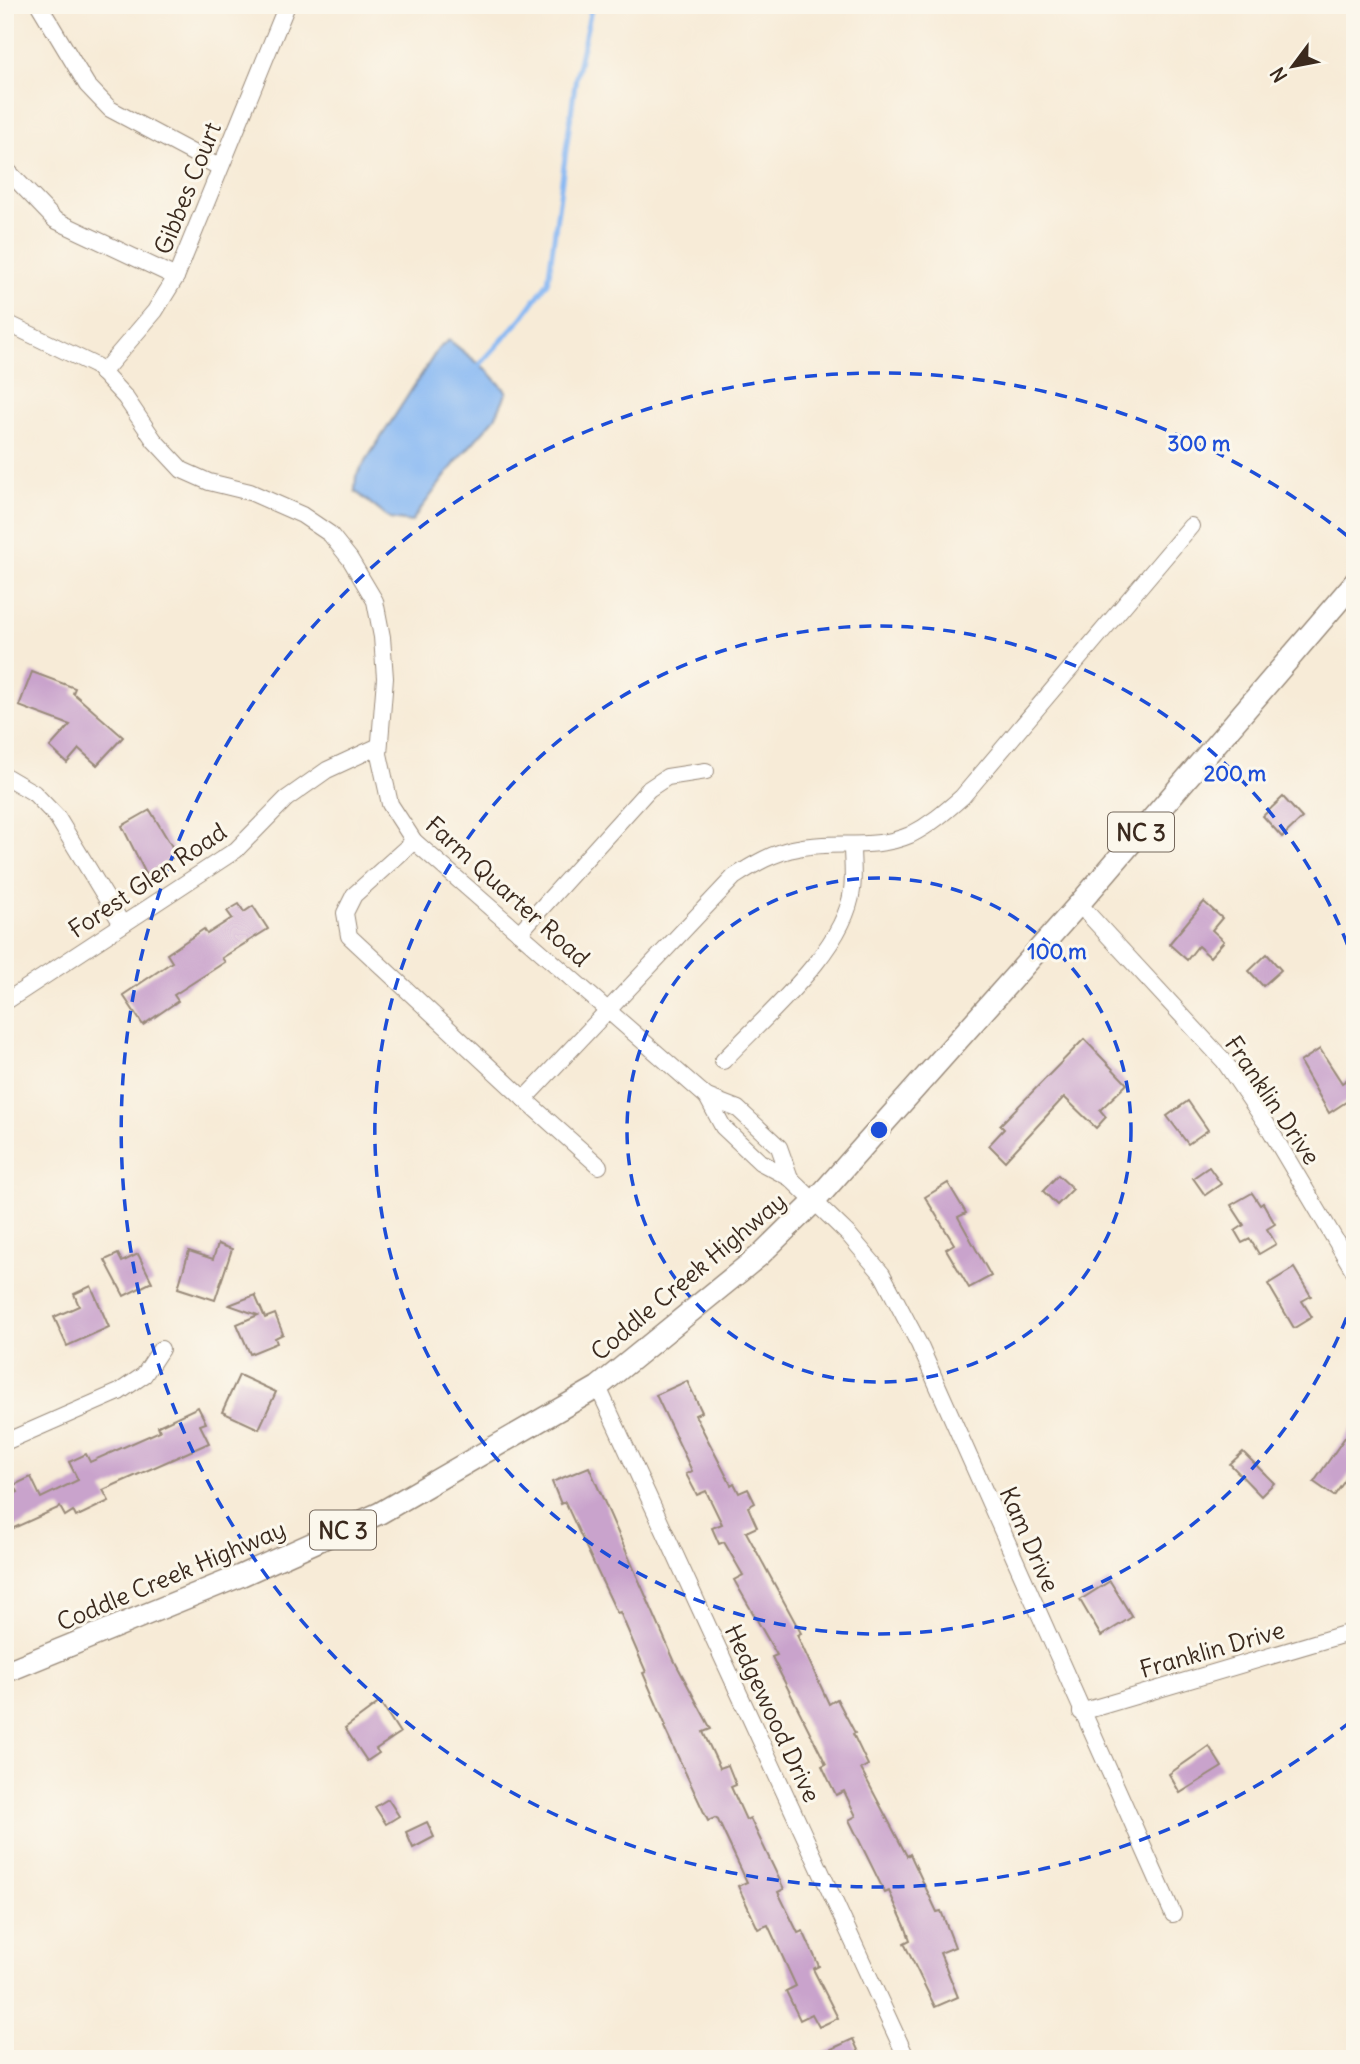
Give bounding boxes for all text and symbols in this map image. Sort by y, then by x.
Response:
north arrow [1258,32,1328,102]
text: N [1265,63,1292,87]
street label: Gibbes Court [147,118,227,258]
text: 300 m [1168,430,1231,457]
text: 200 m [1204,760,1267,787]
street label: Farm Quarter Road [420,809,596,973]
road number: NC 3 [1108,812,1174,852]
street label: Forest Glen Road [62,816,232,944]
text: 100 m [1027,938,1087,965]
street label: Franklin Drive [1219,1030,1327,1170]
centre of rings [867,1118,891,1142]
street label: Coddle Creek Highway [584,1186,792,1366]
street label: Kam Drive [994,1482,1066,1596]
road number: NC 3 [310,1511,376,1550]
street label: Coddle Creek Highway [52,1513,290,1637]
street label: Franklin Drive [1136,1614,1288,1684]
street label: Hedgewood Drive [719,1619,827,1807]

